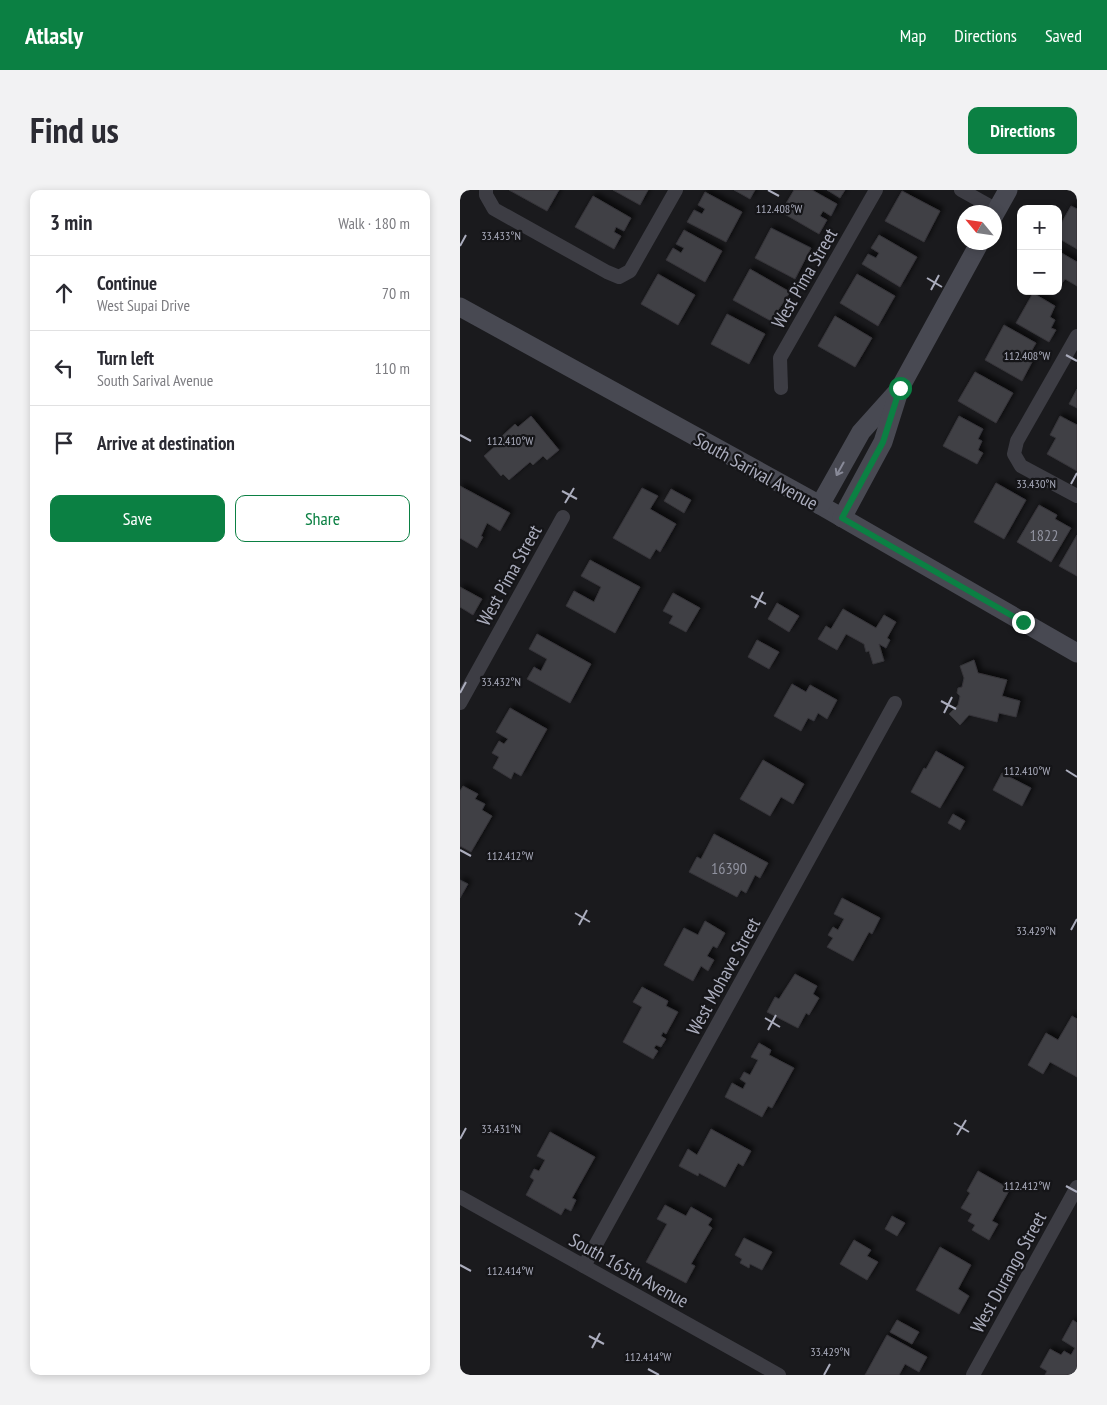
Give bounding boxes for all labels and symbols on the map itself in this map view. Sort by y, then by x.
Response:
text: 112.408°W [756,201,802,216]
north arrow [957,205,1002,250]
street label: West Pima Street [766,223,843,332]
text: 33.433°N [481,228,521,243]
text: 112.408°W [1004,348,1050,363]
route start [889,377,912,400]
street label: South Sarival Avenue [690,427,822,515]
text: 112.410°W [487,433,533,448]
one-way arrow [835,461,845,475]
text: 33.430°N [1016,476,1056,491]
street label: West Pima Street [471,520,547,630]
house number: 1822 [1030,525,1058,545]
route end [1012,611,1035,634]
text: 33.432°N [481,674,521,689]
text: 112.410°W [1004,763,1050,778]
text: 112.412°W [487,848,533,863]
house number: 16390 [711,858,747,878]
street label: West Mohave Street [681,912,765,1039]
text: 33.429°N [1016,923,1056,938]
text: 33.431°N [481,1121,521,1136]
text: 112.412°W [1004,1178,1050,1193]
street label: West Durango Street [965,1207,1052,1337]
street label: South 165th Avenue [565,1227,693,1313]
text: 112.414°W [487,1263,533,1278]
text: 33.429°N [810,1344,850,1359]
text: 112.414°W [625,1349,671,1364]

